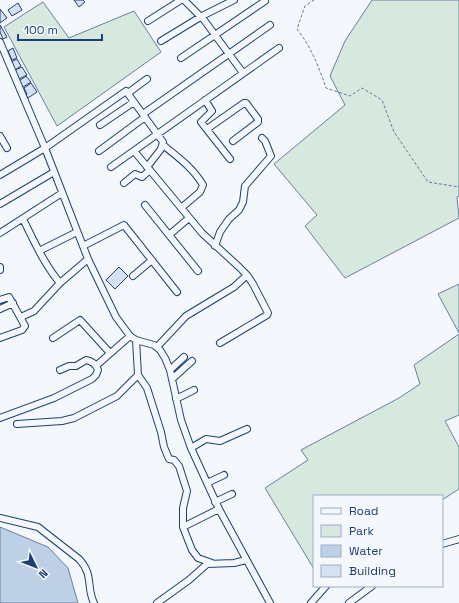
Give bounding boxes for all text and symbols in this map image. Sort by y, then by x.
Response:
scale bar [18,16,102,42]
text: 100 m [24,22,58,38]
legend [313,495,443,587]
text: Road [349,503,378,519]
text: Park [349,523,374,539]
text: Water [349,543,383,559]
north arrow [16,547,56,587]
text: Building [349,563,396,579]
text: N [36,566,51,581]

